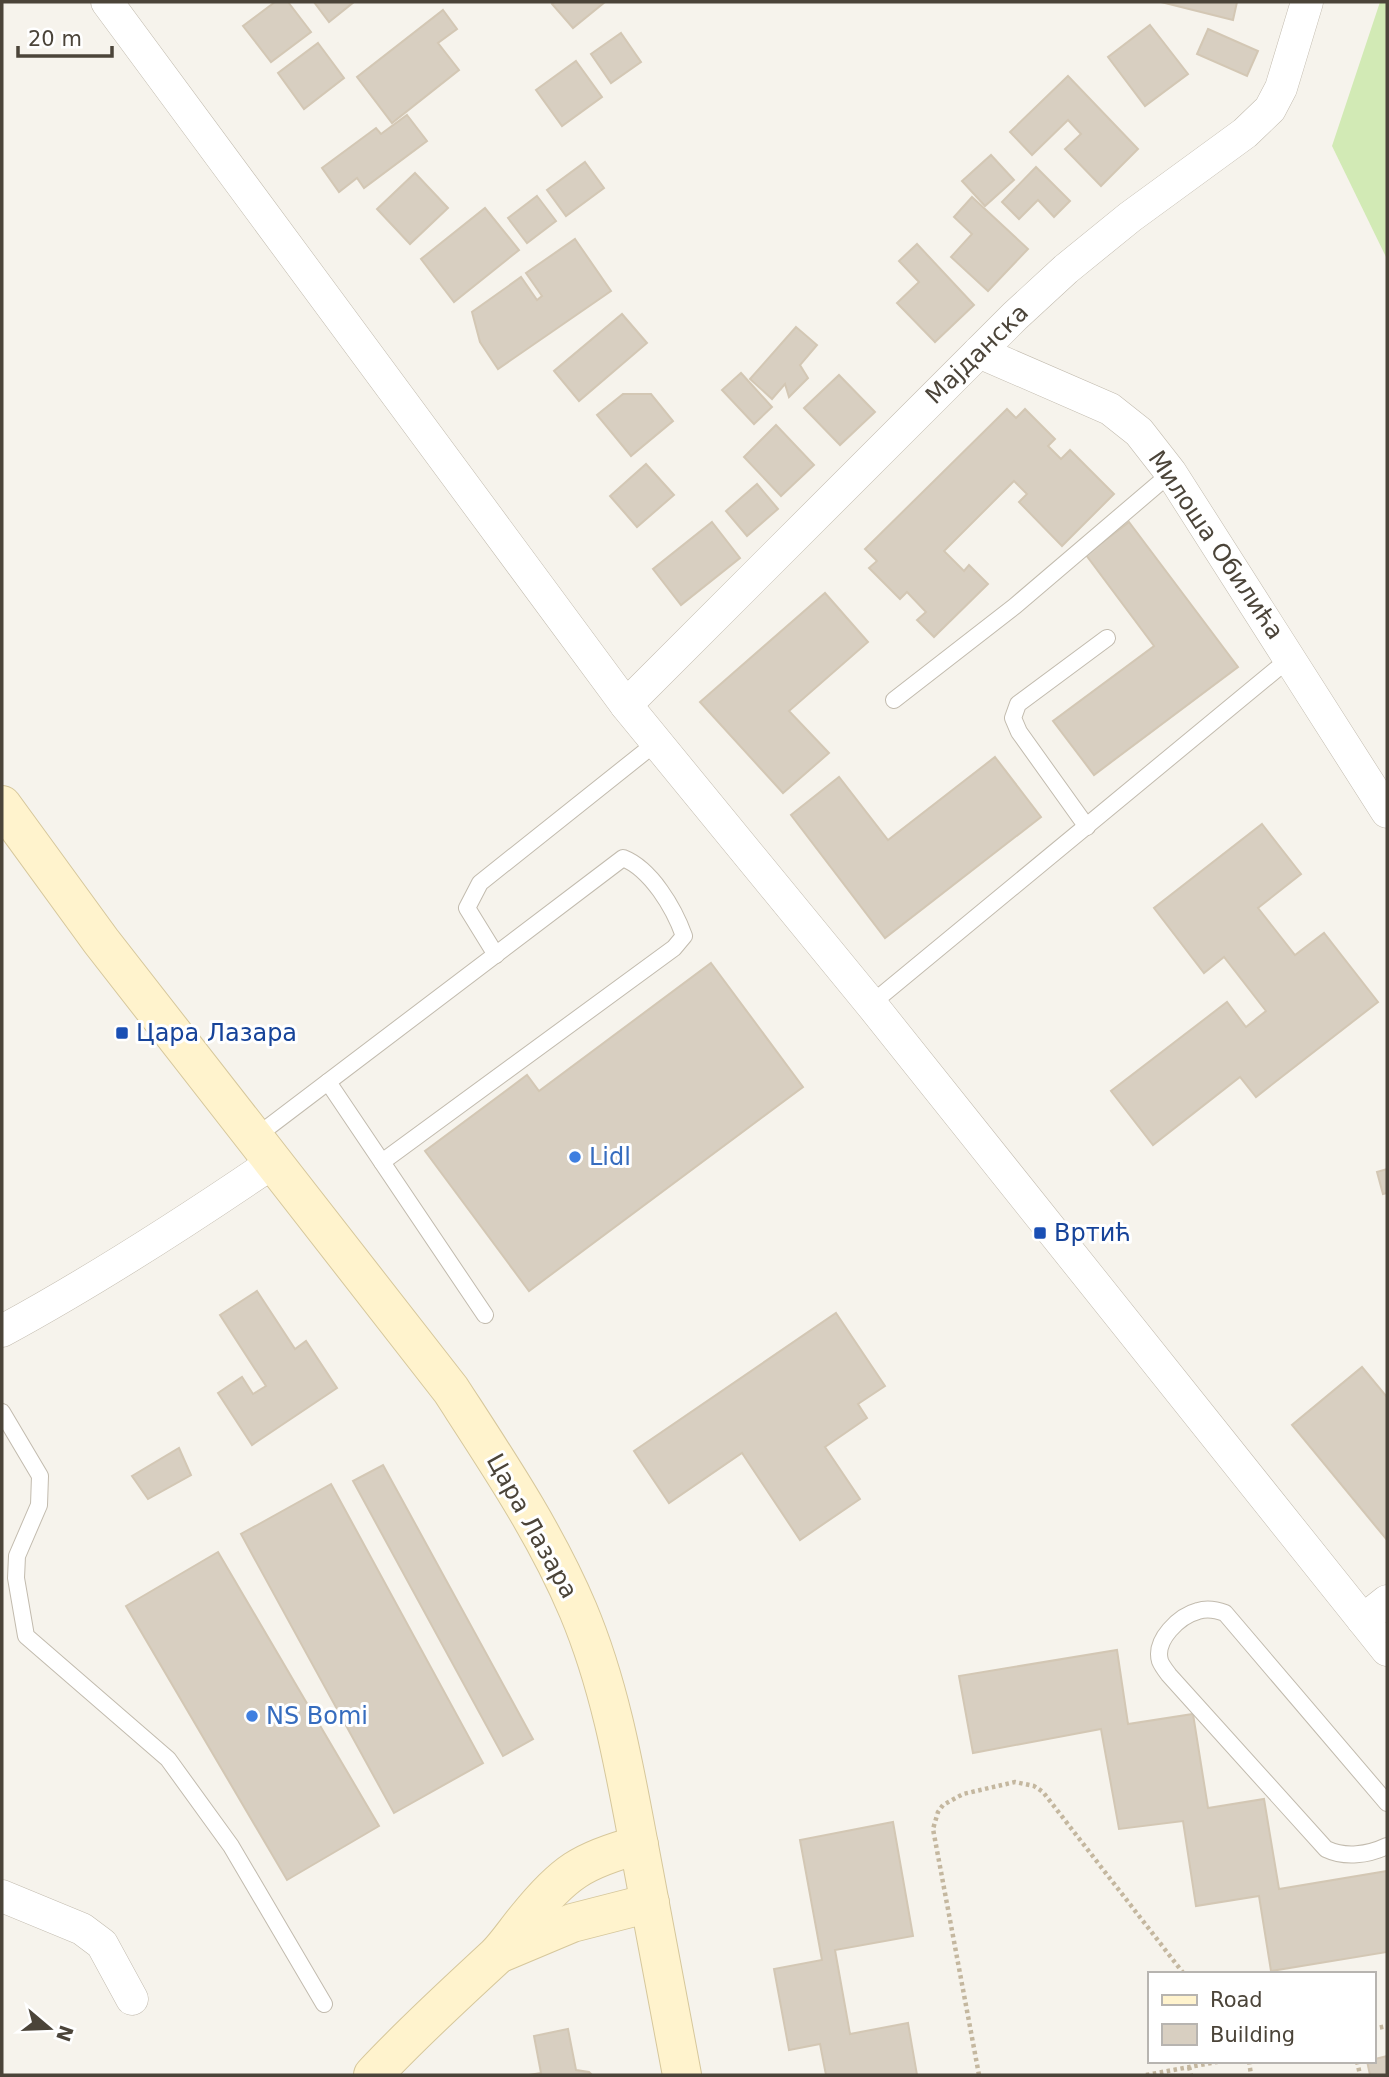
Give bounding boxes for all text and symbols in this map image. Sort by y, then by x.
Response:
scale bar [18,14,112,58]
text: 20 m [28,27,82,51]
street label: Мајданска [920,298,1034,410]
street label: Милоша Обилића [1143,445,1289,645]
place label: Цара Лазара [136,1019,297,1047]
marker: Цара Лазара [114,1025,130,1041]
place label: Lidl [589,1143,631,1171]
marker: Lidl [567,1149,583,1165]
place label: Вртић [1054,1219,1131,1247]
marker: Вртић [1032,1225,1048,1241]
street label: Цара Лазара [481,1449,583,1603]
place label: NS Bomi [266,1702,368,1730]
marker: NS Bomi [244,1708,260,1724]
legend [1148,1972,1375,2063]
text: Road [1210,1988,1263,2012]
north arrow [14,1993,84,2063]
text: N [52,2022,78,2045]
text: Building [1210,2023,1295,2047]

